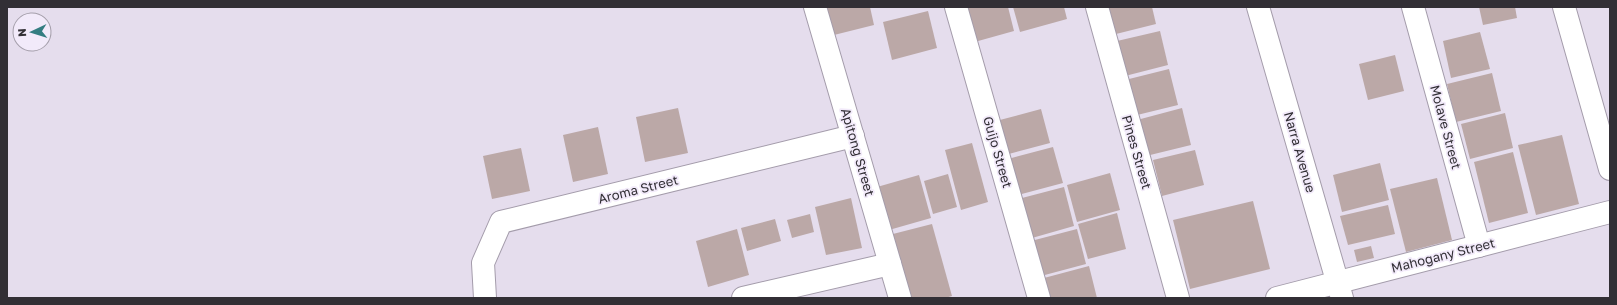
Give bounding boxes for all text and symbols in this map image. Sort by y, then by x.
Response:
north arrow [12,12,52,52]
text: N [15,28,28,37]
street label: Molave Street [1427,83,1465,171]
street label: Apitong Street [838,106,878,198]
street label: Narra Avenue [1281,110,1319,194]
street label: Pines Street [1119,113,1155,191]
street label: Guijo Street [980,114,1016,190]
street label: Aroma Street [596,171,680,207]
street label: Mahogany Street [1389,234,1497,276]

